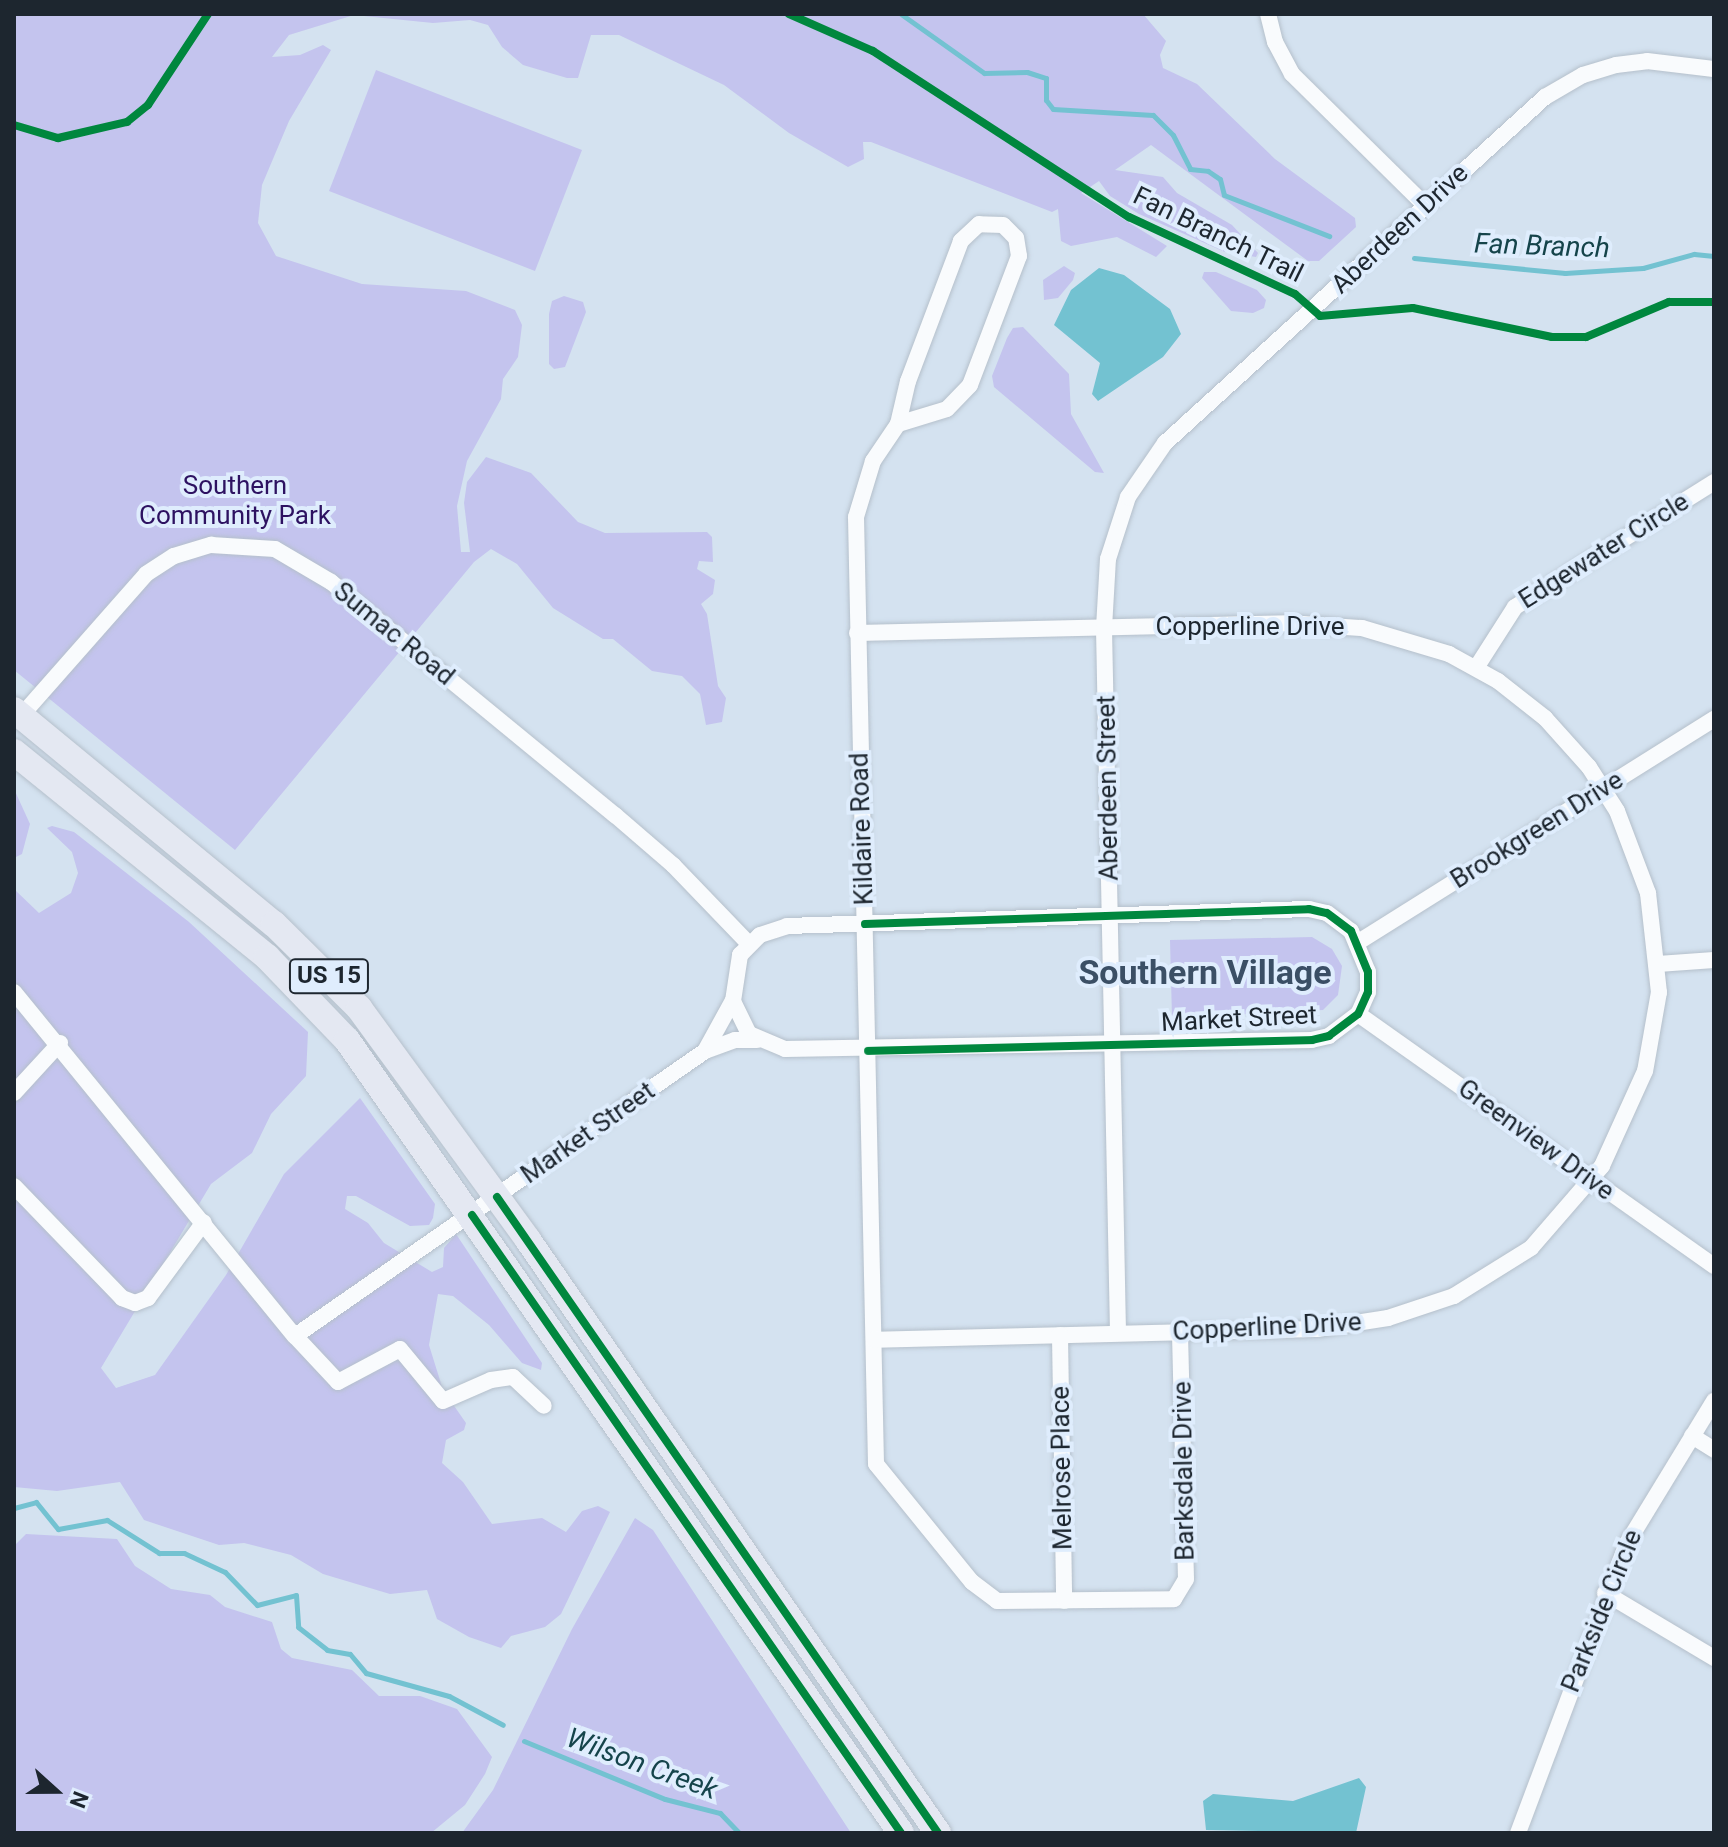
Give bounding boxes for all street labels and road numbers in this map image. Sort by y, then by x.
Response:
street label: Aberdeen Drive [1325,158,1475,300]
street label: Fan Branch Trail [1128,180,1308,290]
street label: Edgewater Circle [1513,486,1695,616]
street label: Sumac Road [327,576,461,692]
street label: Copperline Drive [1155,611,1345,643]
street label: Aberdeen Street [1091,695,1125,881]
street label: Kildaire Road [844,752,880,906]
street label: Brookgreen Drive [1445,764,1629,896]
road number: US 15 [287,956,371,996]
street label: Market Street [1160,999,1318,1039]
street label: Greenview Drive [1452,1073,1620,1207]
street label: Market Street [515,1076,661,1190]
street label: Copperline Drive [1172,1306,1362,1348]
street label: Barksdale Drive [1167,1381,1201,1561]
street label: Melrose Place [1045,1386,1079,1550]
street label: Parkside Circle [1555,1525,1649,1697]

